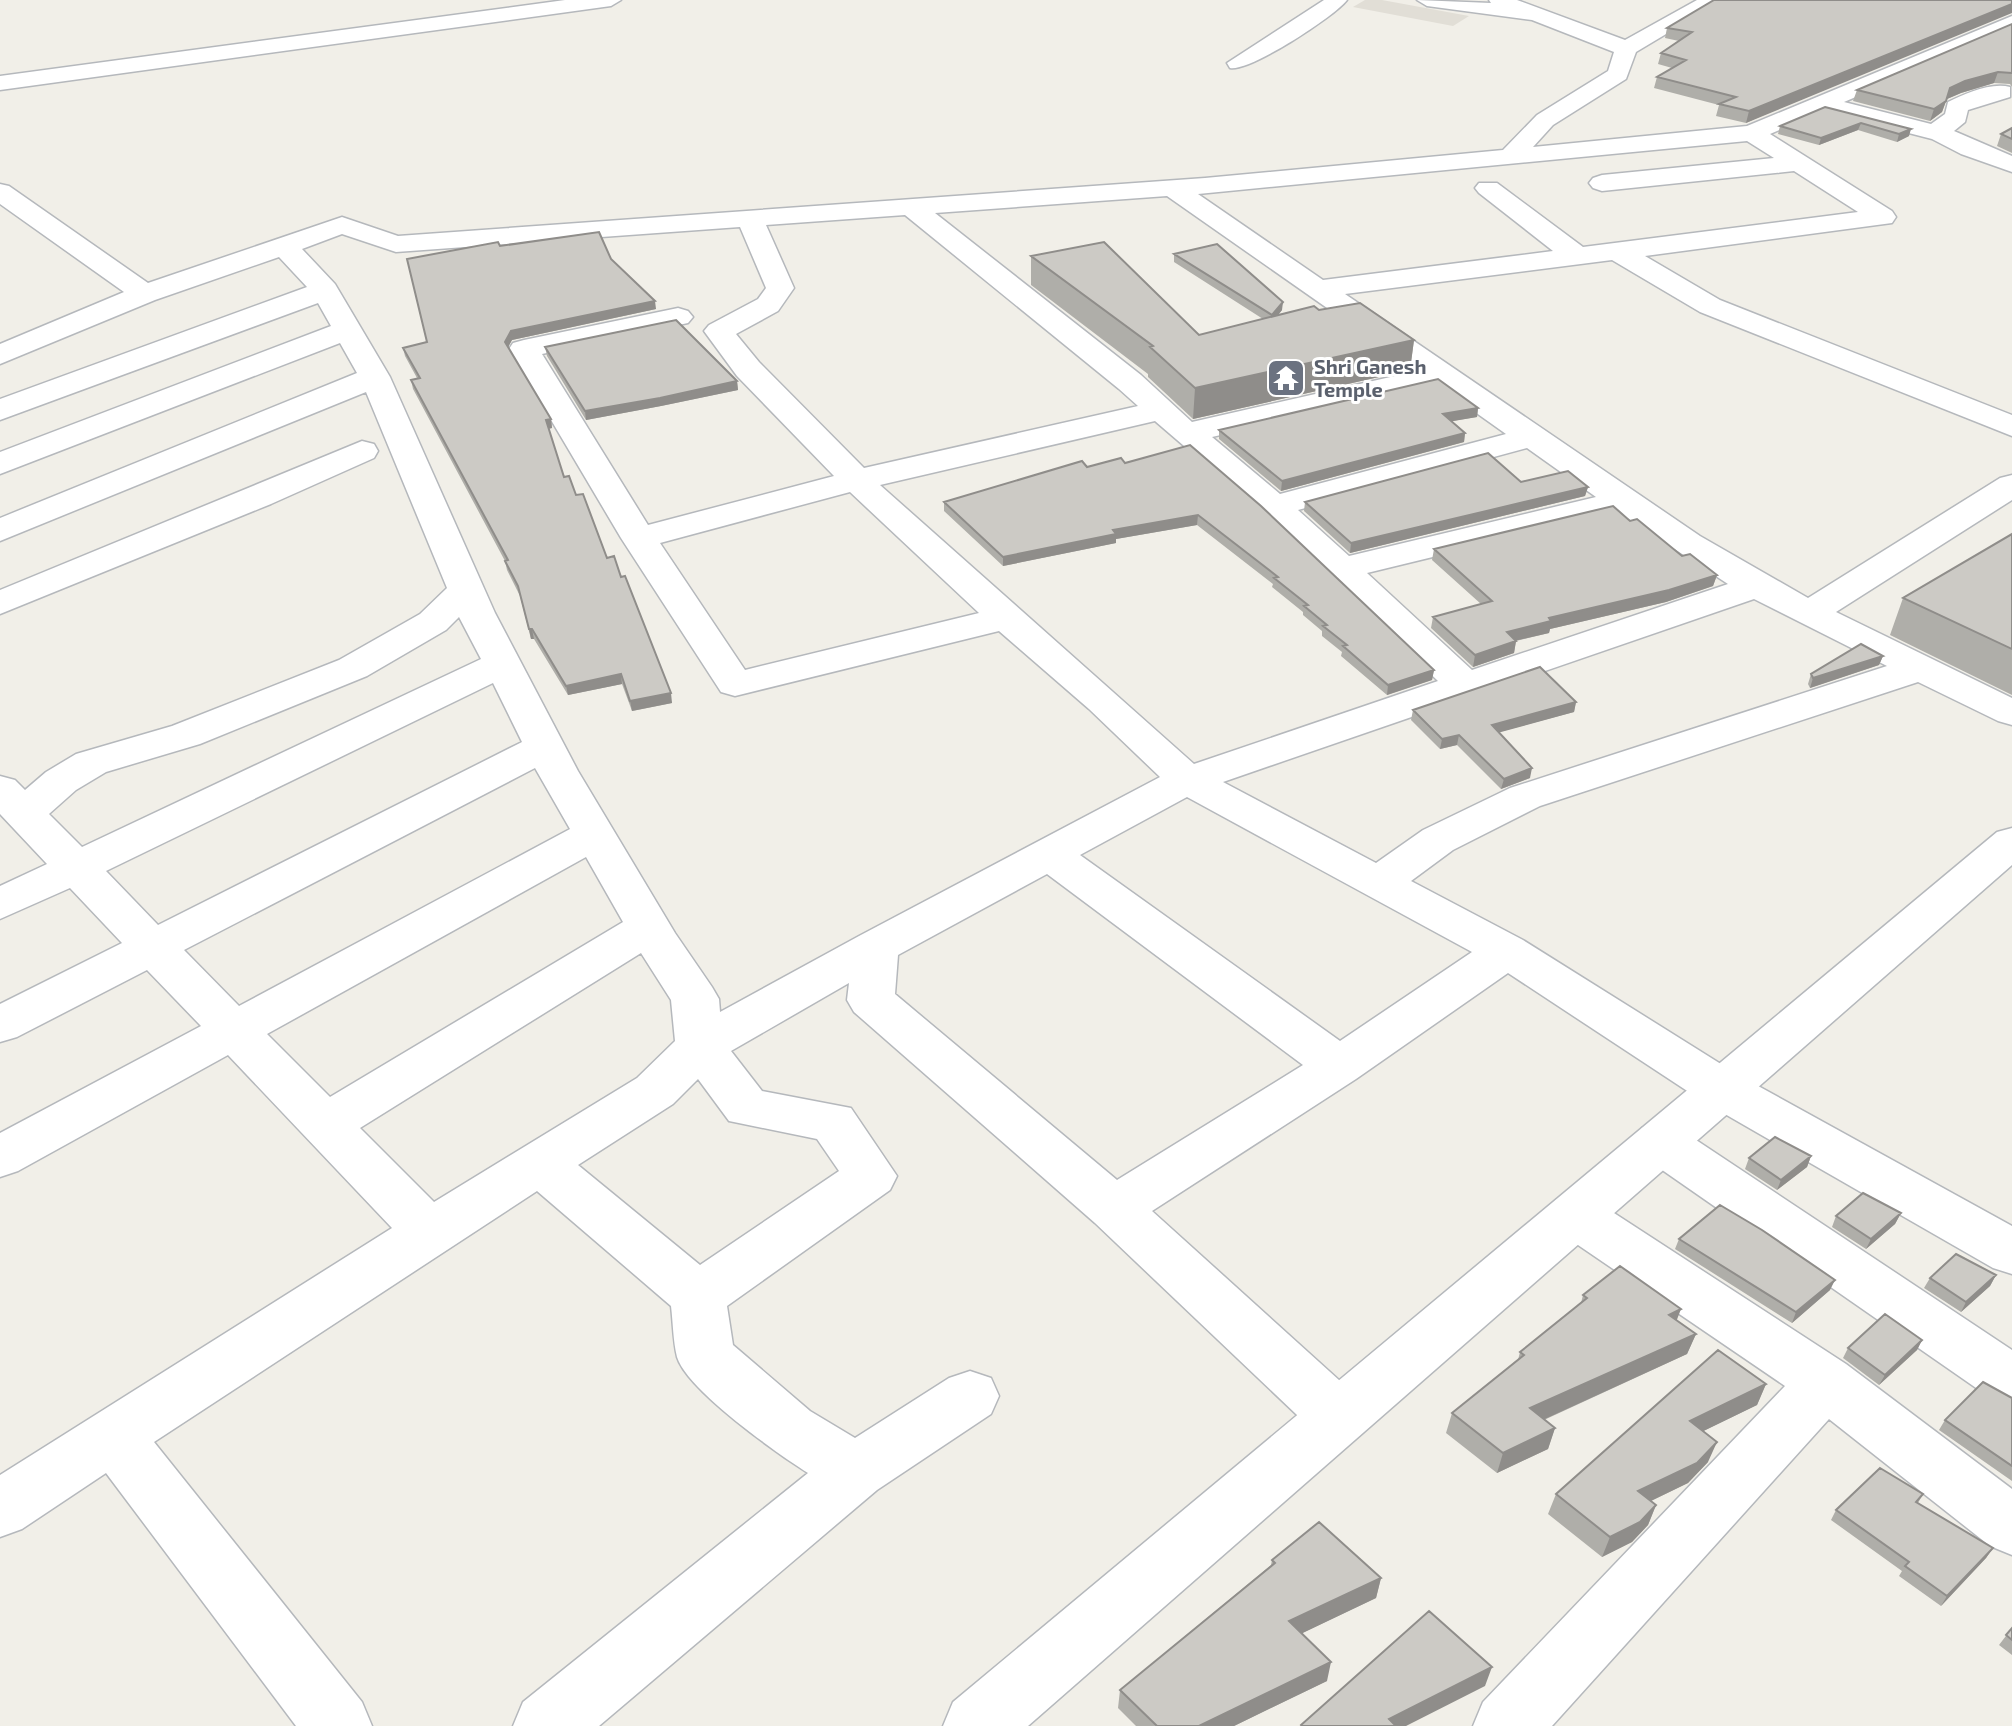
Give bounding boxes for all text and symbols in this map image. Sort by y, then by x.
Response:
place label: Shri Ganesh Temple [1314,354,1426,401]
temple icon: Shri Ganesh Temple [1265,357,1307,399]

